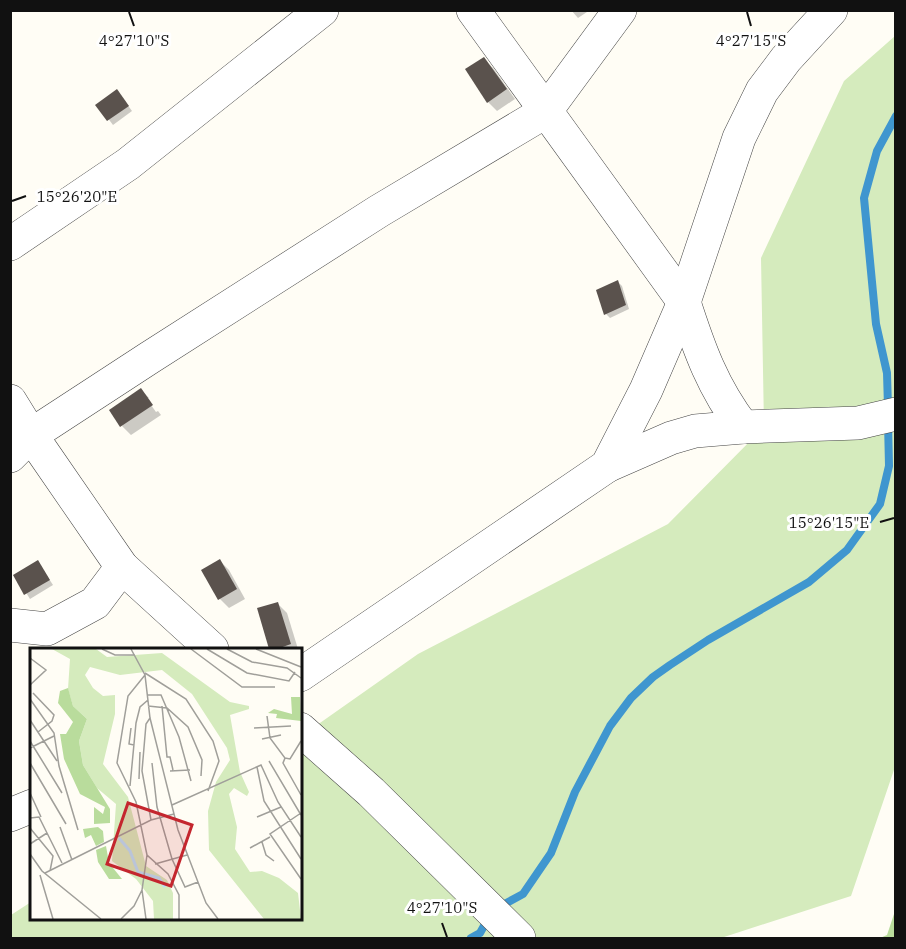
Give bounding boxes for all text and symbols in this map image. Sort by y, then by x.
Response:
text: 4°27'10"S [99,31,169,50]
text: 4°27'15"S [716,31,786,50]
text: 15°26'20"E [37,187,117,206]
text: 15°26'15"E [789,513,869,532]
inset map [30,648,302,919]
text: 4°27'10"S [407,898,477,917]

